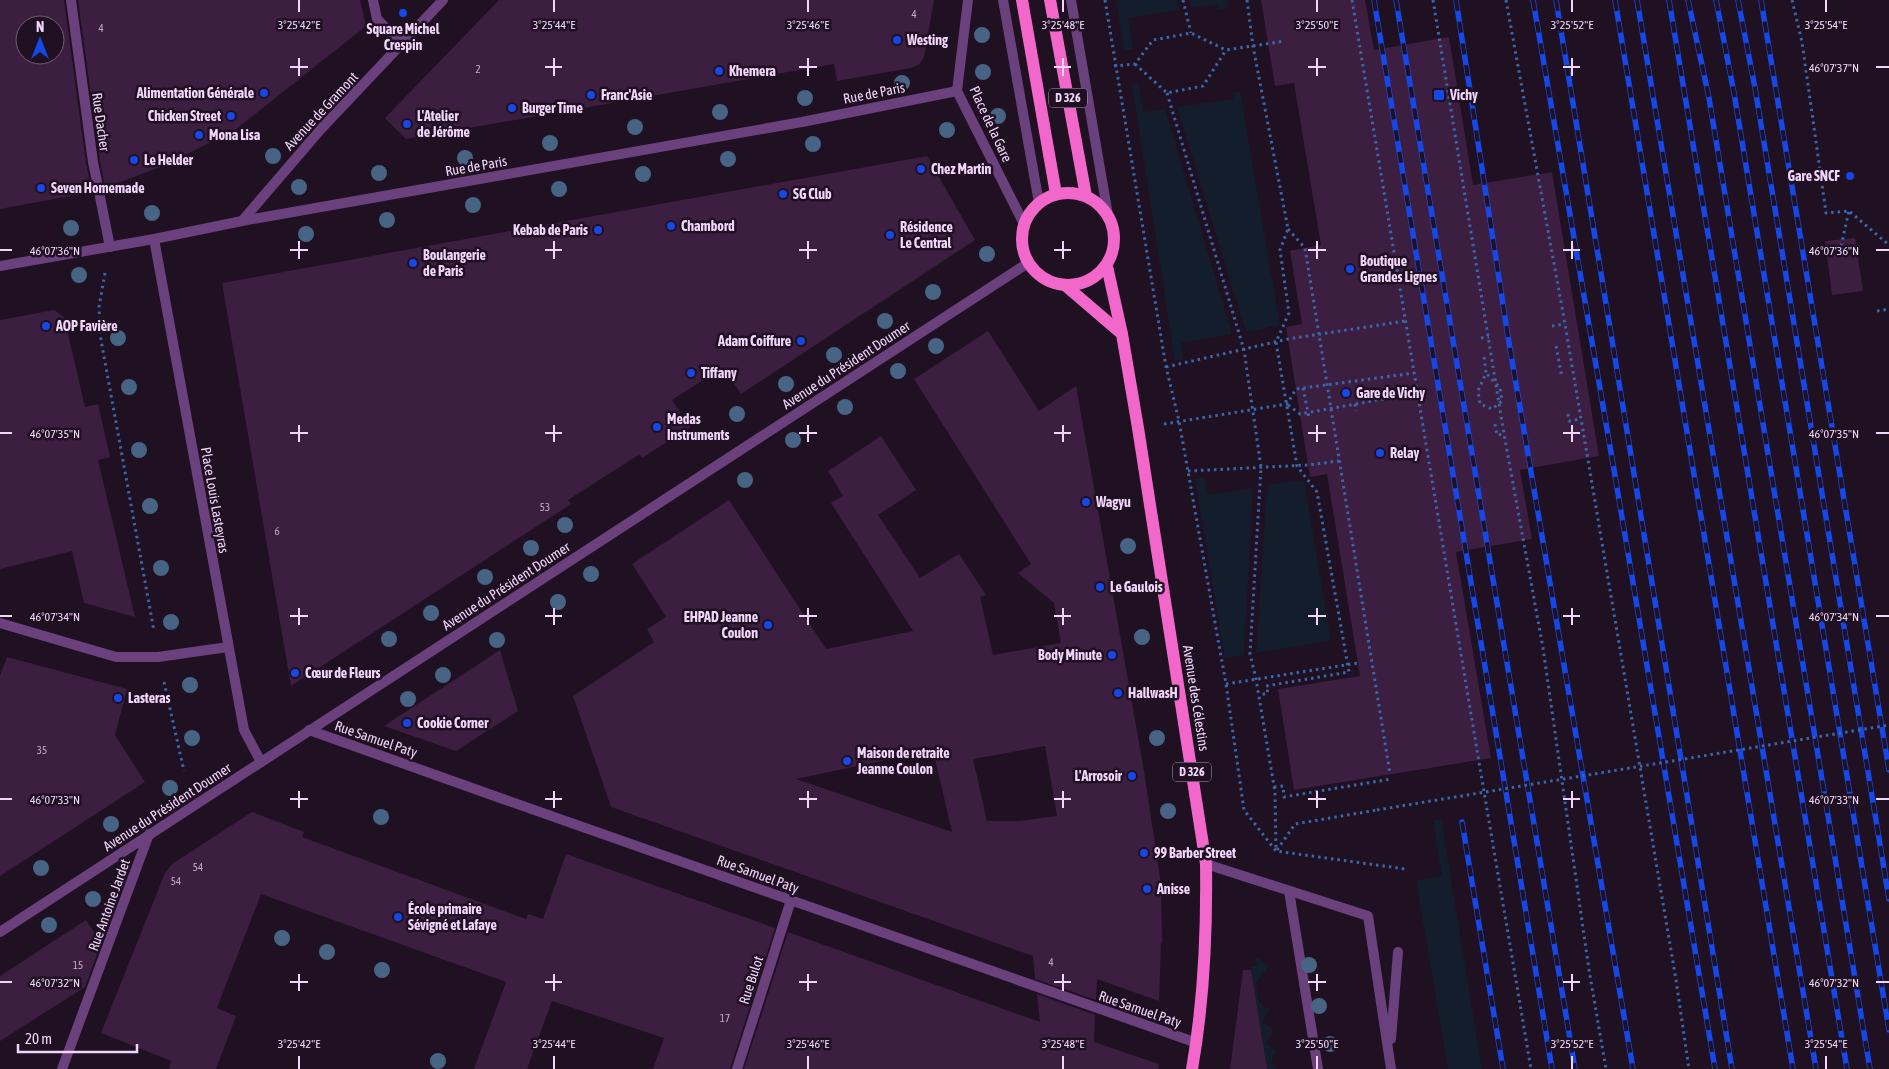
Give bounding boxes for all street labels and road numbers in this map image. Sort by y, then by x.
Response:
street label: Avenue de Gramont [281,69,361,153]
street label: Rue de Paris [842,79,906,107]
street label: Place de la Gare [966,83,1016,165]
road number: D 326 [1049,89,1087,108]
street label: Rue Dacher [89,92,113,153]
street label: Rue de Paris [444,153,508,179]
street label: Avenue du Président Doumer [779,317,914,412]
street label: Place Louis Lasteyras [198,446,232,554]
street label: Avenue du Président Doumer [439,538,574,633]
street label: Avenue des Célestins [1180,644,1212,752]
street label: Rue Samuel Paty [333,717,420,761]
street label: Avenue du Président Doumer [100,759,235,854]
road number: D 326 [1173,762,1211,782]
street label: Rue Samuel Paty [715,852,801,896]
street label: Rue Antoine Jardet [85,857,133,953]
street label: Rue Bulot [736,954,766,1006]
street label: Rue Samuel Paty [1097,987,1184,1031]

